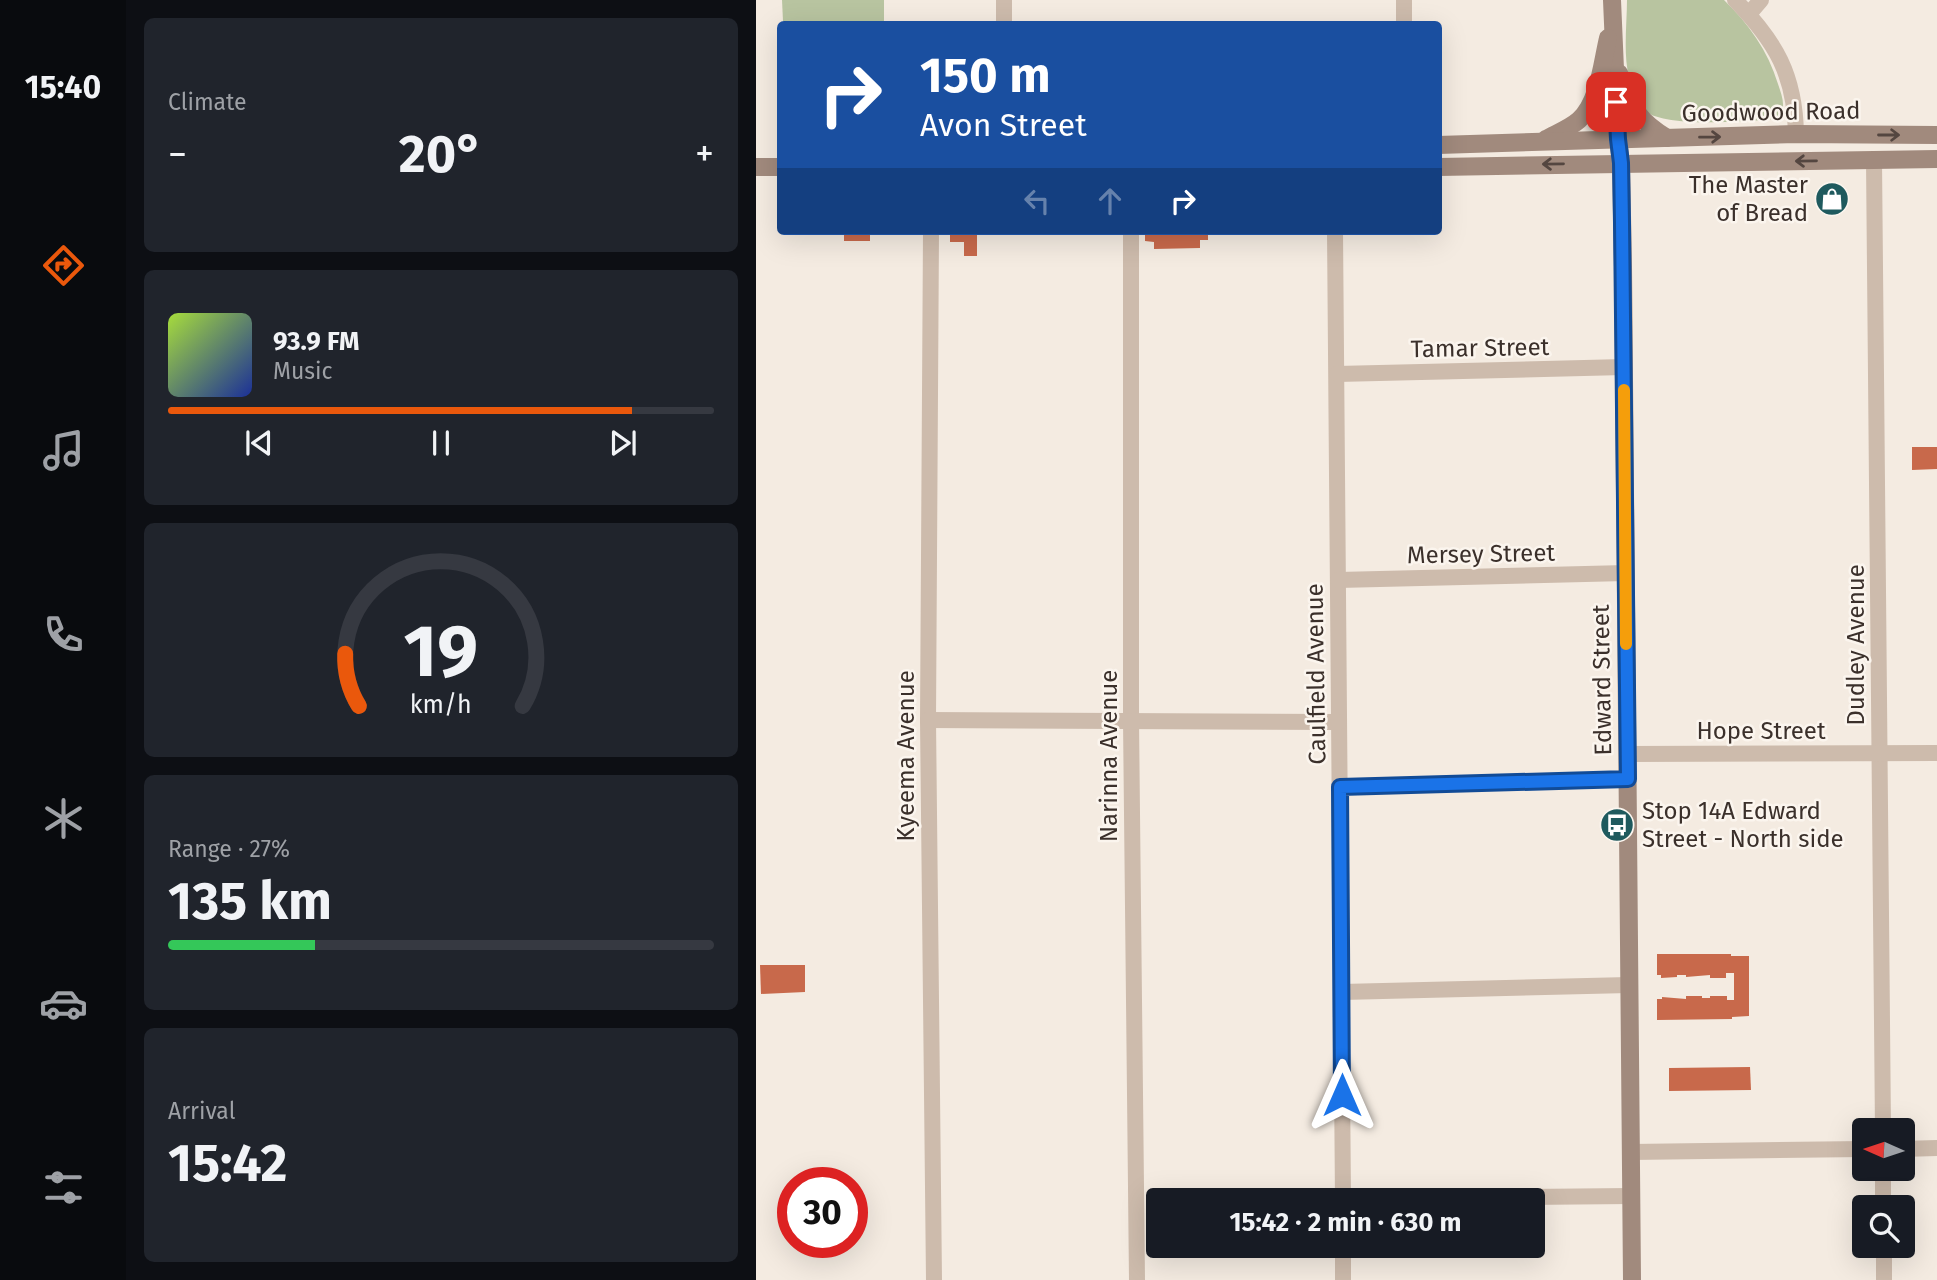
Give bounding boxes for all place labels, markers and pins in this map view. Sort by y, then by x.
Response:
pin [1586,72,1646,132]
place label: The Master of Bread [1689,171,1809,227]
shop icon: The Master of Bread [1813,180,1851,218]
place label: Stop 14A Edward Street - North side [1642,797,1844,853]
bus stop icon: Stop 14A Edward Street - North side [1598,806,1636,844]

